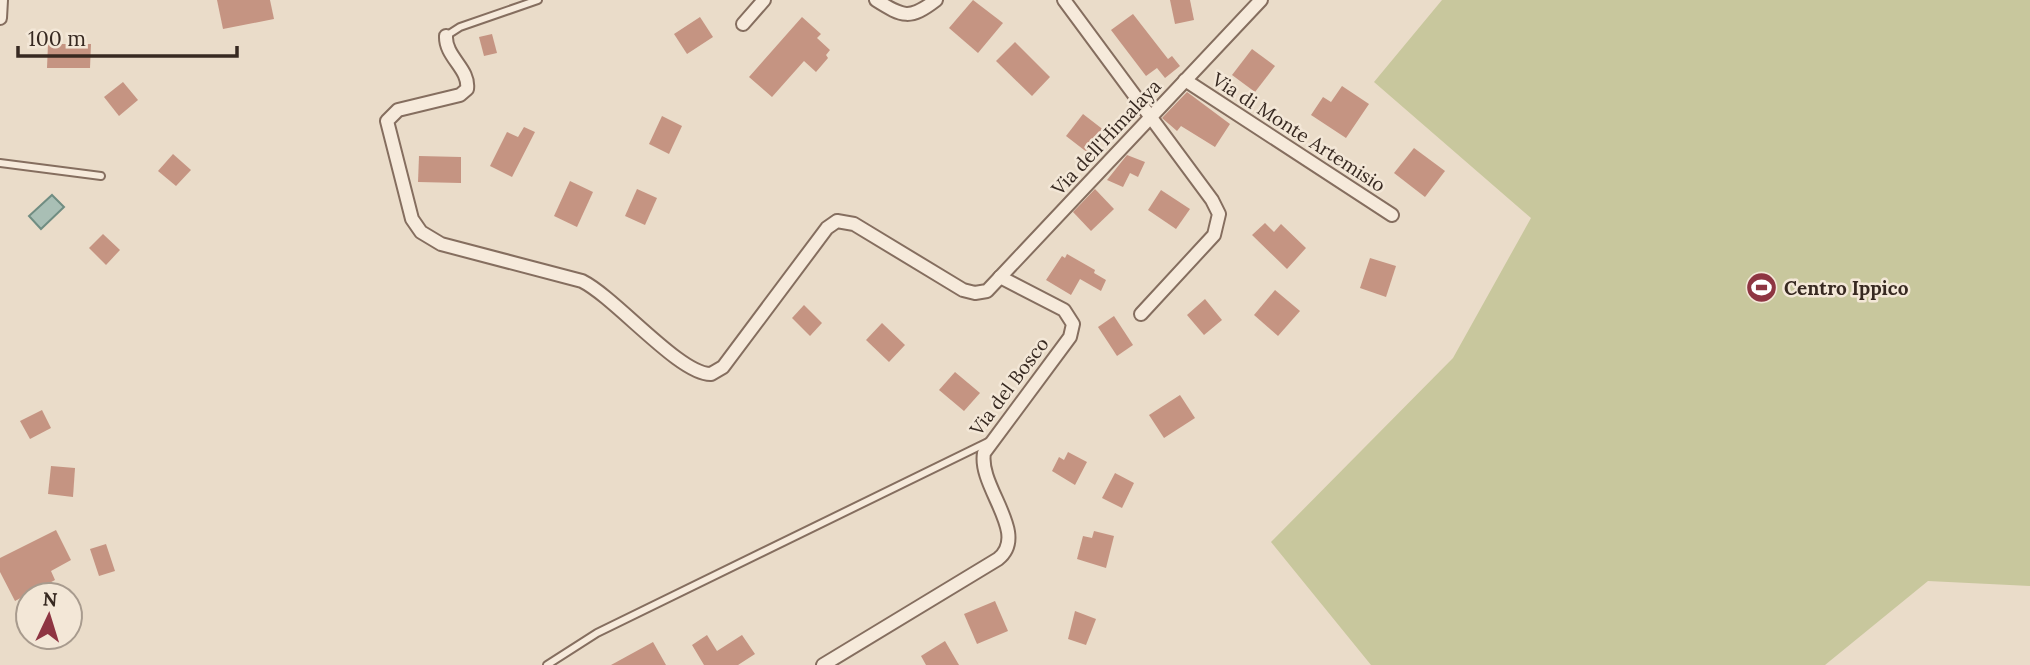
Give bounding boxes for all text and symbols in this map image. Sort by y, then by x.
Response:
scale bar [18,14,236,58]
text: 100 m [28,25,86,52]
street label: Via di Monte Artemisio [1207,66,1390,197]
street label: Via dell'Himalaya [1046,74,1166,201]
sports icon: Centro Ippico [1744,271,1778,305]
place label: Centro Ippico [1784,276,1909,300]
street label: Via del Bosco [964,332,1054,441]
north arrow [14,581,84,651]
text: N [42,587,59,612]

